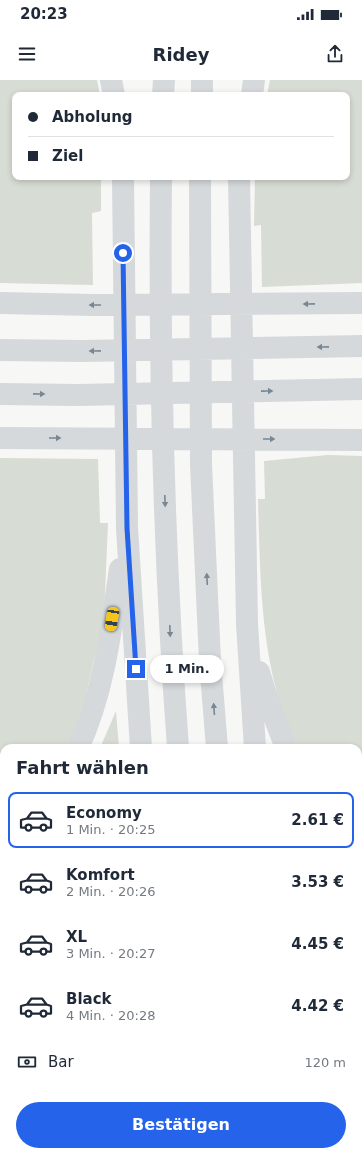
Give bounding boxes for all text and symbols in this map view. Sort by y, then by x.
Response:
text: 20:23 [20,5,68,23]
icon: menu [16,43,38,65]
icon: share [324,43,346,65]
text: Ridey [153,44,209,65]
text: Abholung [52,108,133,126]
text: Ziel [52,147,83,165]
route start [114,244,132,262]
one-way arrow [303,300,315,307]
one-way arrow [88,302,101,308]
one-way arrow [317,343,329,350]
one-way arrow [88,348,101,354]
one-way arrow [261,388,274,394]
one-way arrow [33,391,46,397]
one-way arrow [49,435,62,441]
one-way arrow [263,436,276,442]
one-way arrow [162,495,169,507]
one-way arrow [203,573,210,585]
car [104,606,120,632]
one-way arrow [167,624,174,637]
callout: 1 Min. [150,655,224,683]
route end [127,660,145,678]
text: 1 Min. [164,661,210,676]
one-way arrow [210,703,217,715]
text: Fahrt wählen [16,757,149,778]
icon: car [18,802,54,838]
text: Economy [66,804,142,822]
text: 2.61 € [291,811,344,829]
text: 1 Min. · 20:25 [66,822,155,837]
icon: car [18,864,54,900]
text: Komfort [66,866,135,884]
text: 3.53 € [291,873,344,891]
text: 2 Min. · 20:26 [66,884,155,899]
icon: car [18,926,54,962]
text: XL [66,928,87,946]
text: 4.45 € [291,935,344,953]
text: 3 Min. · 20:27 [66,946,155,961]
icon: car [18,988,54,1024]
text: Black [66,990,112,1008]
text: 4.42 € [291,997,344,1015]
text: 4 Min. · 20:28 [66,1008,155,1023]
icon: cash [16,1051,38,1073]
text: Bar [48,1053,74,1071]
text: 120 m [304,1055,346,1070]
button: Bestätigen [16,1102,346,1148]

